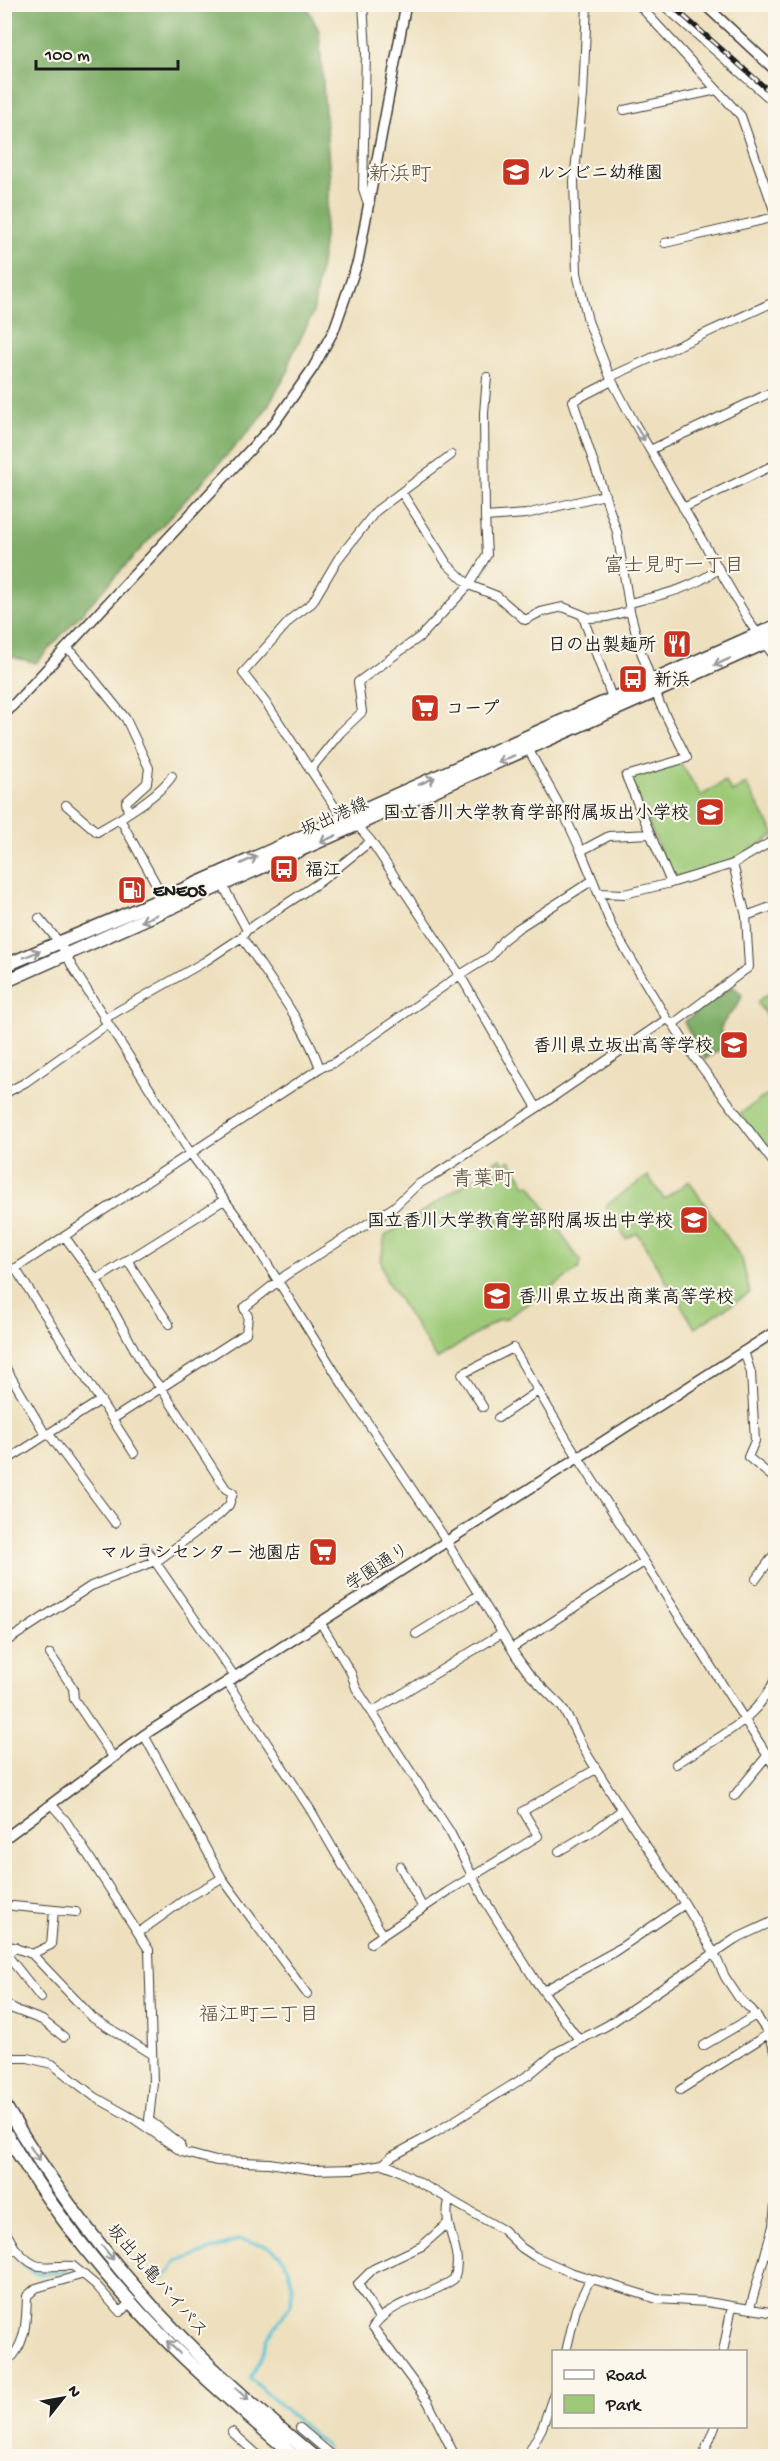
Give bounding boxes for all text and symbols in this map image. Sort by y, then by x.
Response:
scale bar [36,33,178,71]
text: 100 m [44,46,90,67]
school or university icon: ルンビニ幼稚園 [500,156,532,188]
district label: 新浜町 [369,163,432,189]
place label: ルンビニ幼稚園 [537,163,663,185]
one-way arrow [634,424,646,441]
district label: 富士見町一丁目 [604,554,744,579]
restaurant icon: 日の出製麺所 [661,628,693,660]
place label: 日の出製麺所 [548,635,656,657]
one-way arrow [713,656,731,668]
bus stop icon: 新浜 [617,663,649,695]
place label: 新浜 [654,670,690,692]
supermarket icon: コープ [409,692,441,724]
place label: コープ [446,699,499,721]
one-way arrow [497,753,515,765]
one-way arrow [417,775,435,786]
street label: 坂出港線 [297,793,372,843]
school or university icon: 国立香川大学教育学部附属坂出小学校 [694,796,726,828]
place label: 国立香川大学教育学部附属坂出小学校 [383,803,689,825]
one-way arrow [319,833,337,845]
bus stop icon: 福江 [268,853,300,885]
one-way arrow [239,854,257,866]
place label: 福江 [305,860,341,882]
fuel station icon: ENEOS [116,874,148,906]
place label: ENEOS [153,882,207,903]
one-way arrow [141,912,159,924]
one-way arrow [23,948,41,959]
school or university icon: 香川県立坂出高等学校 [718,1029,750,1061]
place label: 香川県立坂出高等学校 [533,1036,713,1058]
district label: 青葉町 [452,1167,515,1194]
school or university icon: 国立香川大学教育学部附属坂出中学校 [678,1204,710,1236]
place label: 国立香川大学教育学部附属坂出中学校 [367,1211,673,1233]
school or university icon: 香川県立坂出商業高等学校 [481,1280,513,1312]
place label: 香川県立坂出商業高等学校 [518,1286,734,1309]
supermarket icon: マルヨシセンター 池園店 [307,1536,339,1568]
street label: 学園通り [342,1540,414,1597]
place label: マルヨシセンター 池園店 [100,1543,302,1565]
district label: 福江町二丁目 [199,2004,319,2028]
one-way arrow [29,2145,41,2162]
street label: 坂出丸亀バイパス [101,2220,212,2343]
one-way arrow [101,2244,114,2260]
one-way arrow [166,2339,181,2354]
legend [552,2350,747,2428]
text: Road [606,2366,647,2387]
north arrow [33,2368,93,2428]
text: N [62,2383,84,2402]
one-way arrow [234,2386,249,2400]
text: Park [605,2396,642,2417]

